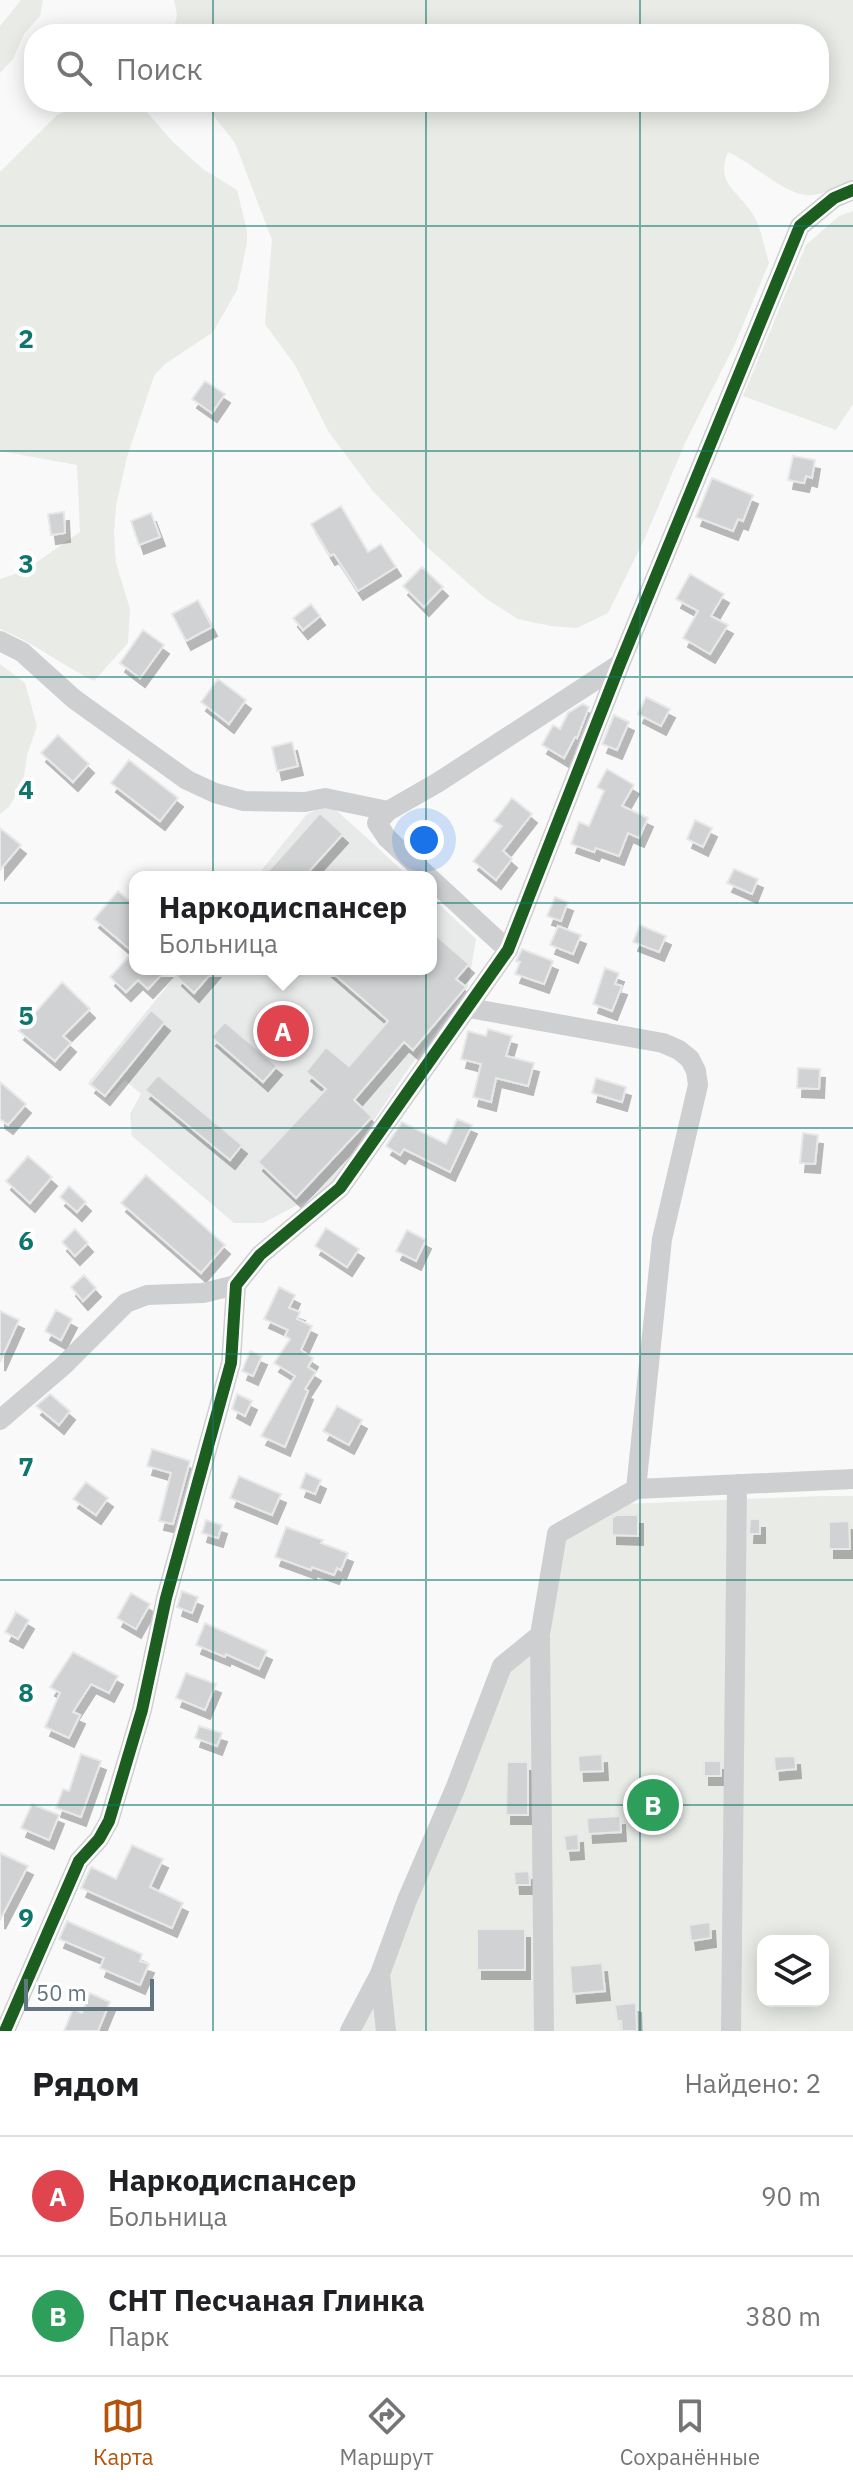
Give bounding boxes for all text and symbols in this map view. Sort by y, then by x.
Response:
search box [24,24,829,112]
icon: search [52,46,96,90]
text: Поиск [116,49,203,88]
text: 2 [18,321,34,355]
text: 3 [18,546,34,580]
text: 4 [18,772,34,806]
your location [404,820,444,860]
popup [129,871,437,975]
text: Наркодиспансер [159,887,407,926]
text: Больница [159,926,278,960]
text: 5 [18,998,34,1032]
pin: A [257,1001,309,1061]
text: 6 [18,1223,34,1257]
text: 7 [18,1449,34,1483]
text: 8 [18,1675,34,1709]
pin: B [627,1775,679,1835]
text: 9 [18,1900,34,1934]
map controls [757,1935,829,2007]
button: layers [757,1935,829,2007]
scale bar [24,1975,154,2011]
text: 50 m [36,1978,87,2007]
text: Рядом [32,2061,140,2105]
text: Найдено: 2 [684,2066,821,2100]
text: Наркодиспансер [108,2160,357,2199]
text: A [49,2179,67,2213]
text: 90 m [761,2179,821,2213]
text: Больница [108,2199,227,2233]
text: СНТ Песчаная Глинка [108,2280,425,2319]
text: B [49,2299,67,2333]
text: 380 m [745,2299,821,2333]
text: Парк [108,2319,169,2353]
tab: Карта [93,2394,154,2471]
tab: Маршрут [340,2394,434,2471]
tab: Сохранённые [620,2394,760,2471]

